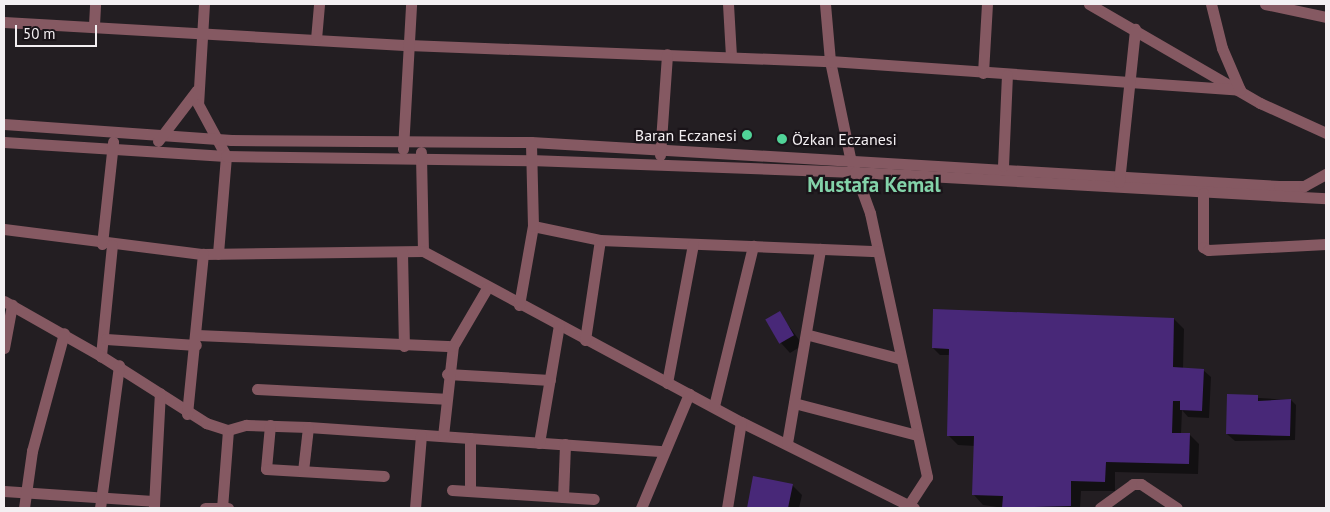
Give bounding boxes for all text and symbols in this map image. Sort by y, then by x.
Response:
scale bar [18,15,100,47]
text: 50 m [23,24,56,43]
place label: Baran Eczanesi [635,125,737,145]
marker: Baran Eczanesi [741,129,753,141]
place label: Özkan Eczanesi [792,129,897,149]
marker: Özkan Eczanesi [776,133,788,145]
district label: Mustafa Kemal [807,172,941,198]

